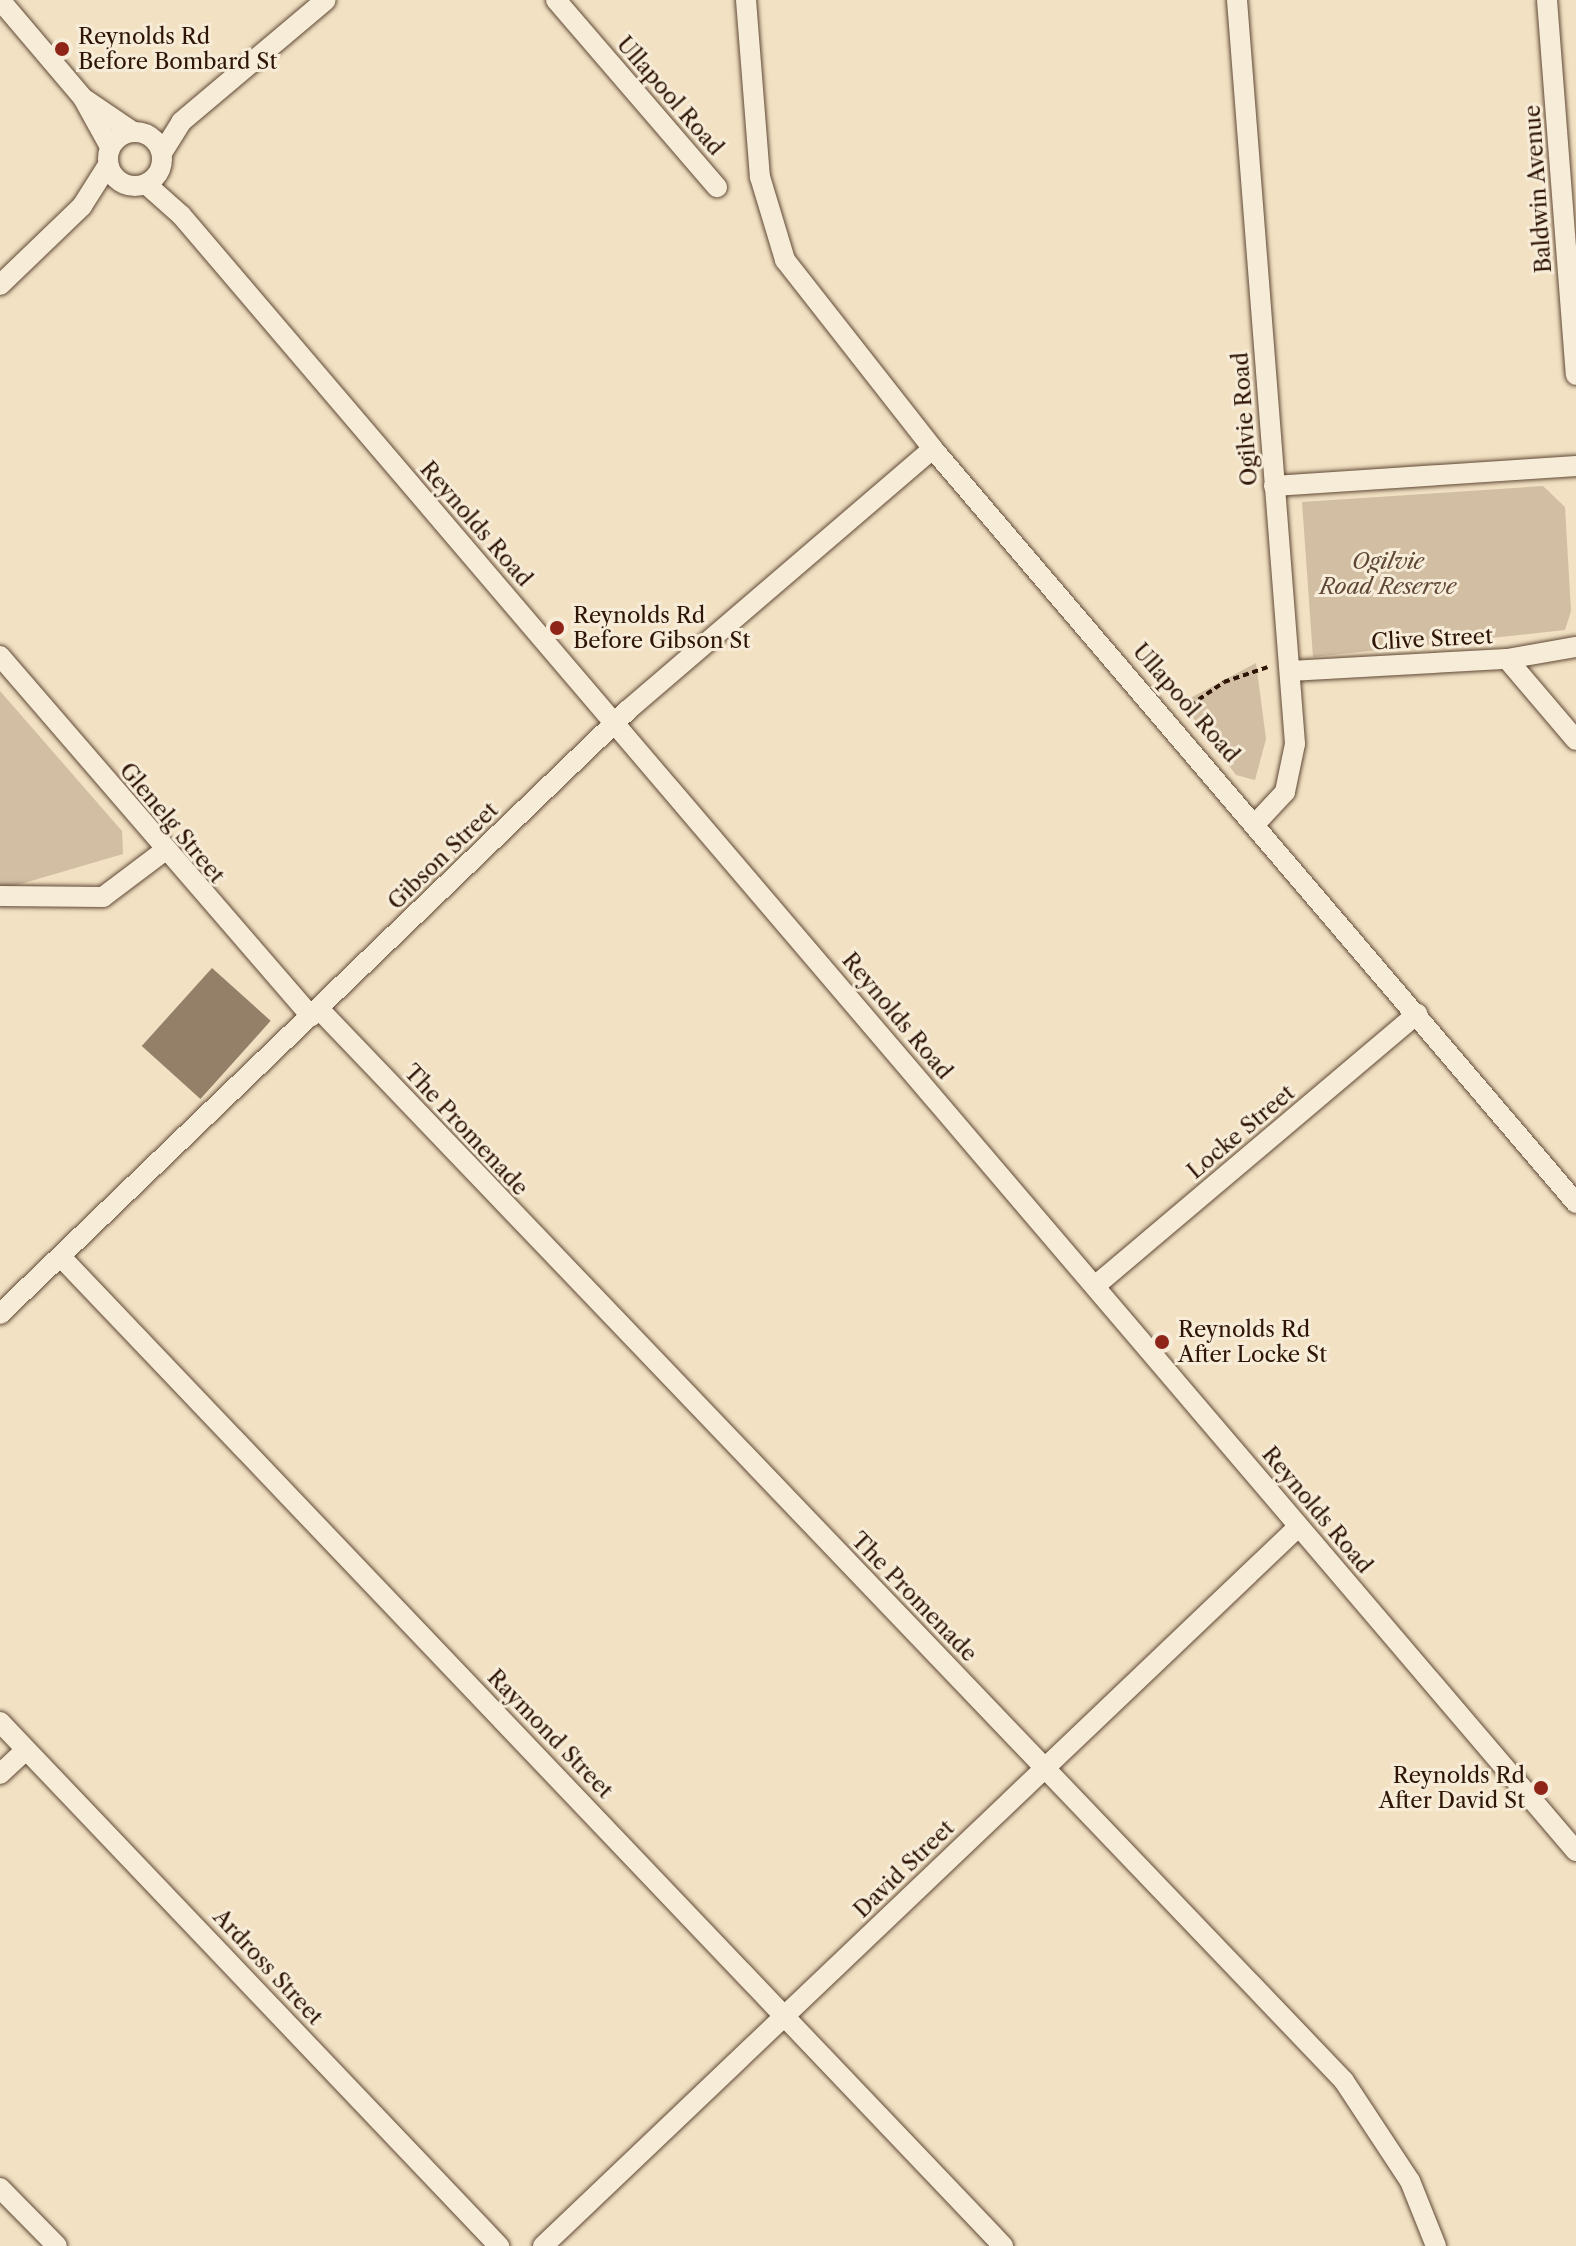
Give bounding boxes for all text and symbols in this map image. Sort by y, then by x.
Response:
place label: Reynolds Rd Before Bombard St [78,23,277,74]
street label: Ullapool Road [611,31,729,161]
marker: Reynolds Rd Before Bombard St [53,40,71,58]
street label: Baldwin Avenue [1519,104,1557,274]
street label: Ogilvie Road [1227,351,1263,487]
street label: Reynolds Road [414,456,538,592]
park label: Ogilvie Road Reserve [1320,548,1456,600]
place label: Reynolds Rd Before Gibson St [573,602,750,654]
marker: Reynolds Rd Before Gibson St [548,619,566,637]
street label: Clive Street [1371,623,1493,655]
street label: Ullapool Road [1127,638,1245,768]
street label: Glenelg Street [114,757,230,889]
street label: Gibson Street [382,797,504,915]
street label: Reynolds Road [836,947,958,1085]
street label: The Promenade [399,1059,533,1201]
street label: Locke Street [1182,1080,1300,1184]
place label: Reynolds Rd After Locke St [1178,1316,1327,1368]
marker: Reynolds Rd After Locke St [1153,1333,1171,1351]
street label: Reynolds Road [1256,1441,1378,1579]
street label: The Promenade [846,1527,982,1667]
street label: Raymond Street [482,1664,618,1804]
place label: Reynolds Rd After David St [1378,1762,1525,1814]
marker: Reynolds Rd After David St [1532,1779,1550,1797]
street label: David Street [848,1815,960,1923]
street label: Ardross Street [208,1904,328,2030]

